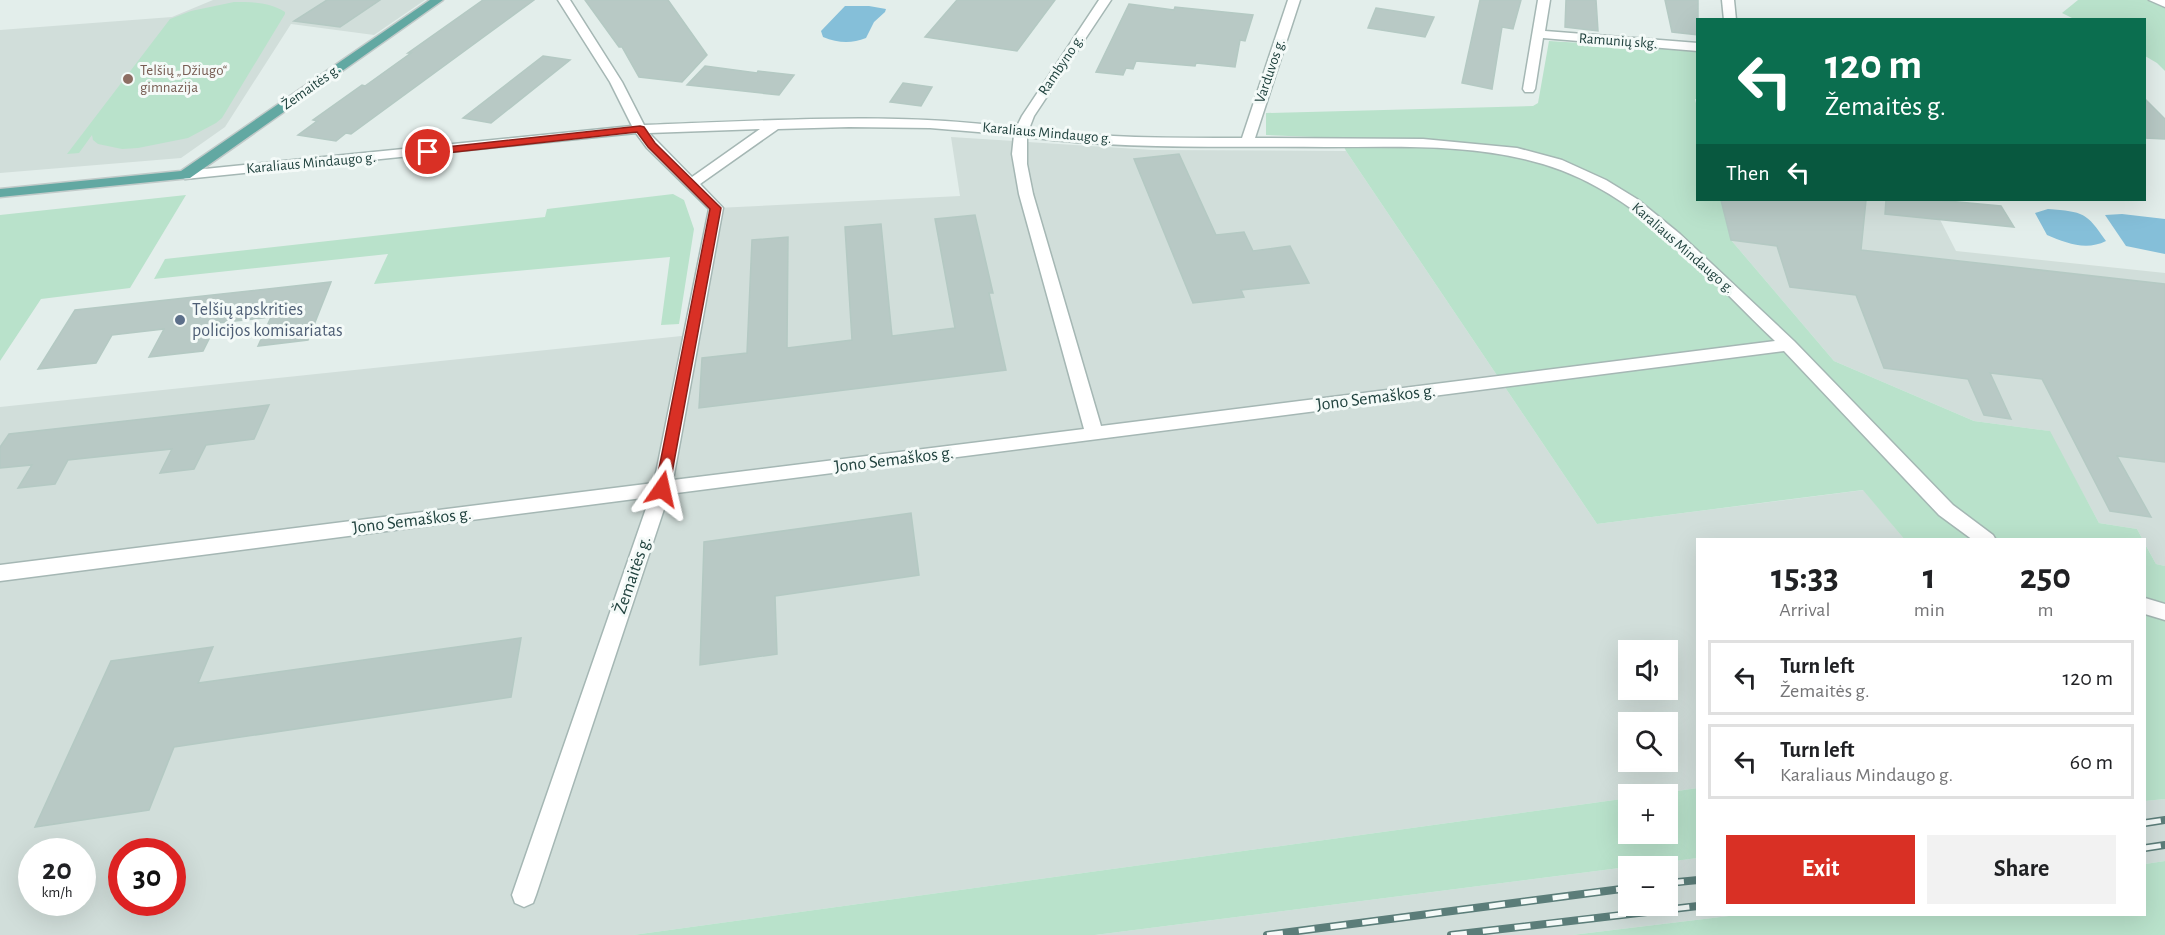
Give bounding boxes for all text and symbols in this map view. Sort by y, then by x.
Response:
street label: Ramunių skg. [1578,31,1658,51]
street label: Rambyno g. [1035,32,1087,98]
street label: Varduvos g. [1252,37,1288,105]
icon: left [1726,42,1804,120]
text: 120 m [1825,44,1922,86]
street label: Žemaitės g. [279,61,343,112]
place label: Telšių „Džiugo“ gimnazija [140,63,228,95]
marker: Telšių „Džiugo“ gimnazija [121,72,135,86]
text: Žemaitės g. [1825,93,1946,120]
street label: Karaliaus Mindaugo g. [982,120,1112,146]
pin [402,126,453,177]
icon: arrive [411,135,444,168]
street label: Karaliaus Mindaugo g. [246,150,376,176]
icon: left [1782,156,1815,189]
text: Then [1726,162,1770,184]
street label: Karaliaus Mindaugo g. [1629,200,1737,296]
place label: Telšių apskrities policijos komisariatas [192,301,343,340]
marker: Telšių apskrities policijos komisariatas [173,313,187,327]
street label: Jono Semaškos g. [1315,382,1437,414]
street label: Jono Semaškos g. [833,444,955,476]
position arrow [630,457,694,521]
street label: Jono Semaškos g. [351,505,473,537]
street label: Žemaitės g. [609,533,655,616]
text: 15:33 [1771,559,1839,595]
text: 1 [1923,559,1936,595]
text: 250 [2020,559,2071,595]
text: Arrival [1779,600,1831,620]
text: min [1914,600,1945,620]
text: m [2037,600,2053,620]
map controls [1618,640,1678,916]
button: sound [1618,640,1678,700]
text: Turn left [1780,655,1854,677]
icon: left [1729,661,1762,694]
text: 120 m [2063,667,2113,689]
text: Žemaitės g. [1780,681,1870,701]
button: search [1618,712,1678,772]
text: Turn left [1780,739,1854,761]
icon: left [1729,745,1762,778]
text: 60 m [2070,751,2113,773]
text: Karaliaus Mindaugo g. [1780,765,1953,785]
button: + [1618,784,1678,844]
button: Exit [1726,835,1915,904]
button: Share [1927,835,2116,904]
speed limit sign: 30 [108,838,186,916]
text: 20 [42,855,72,885]
button: − [1618,856,1678,916]
text: km/h [42,885,72,900]

